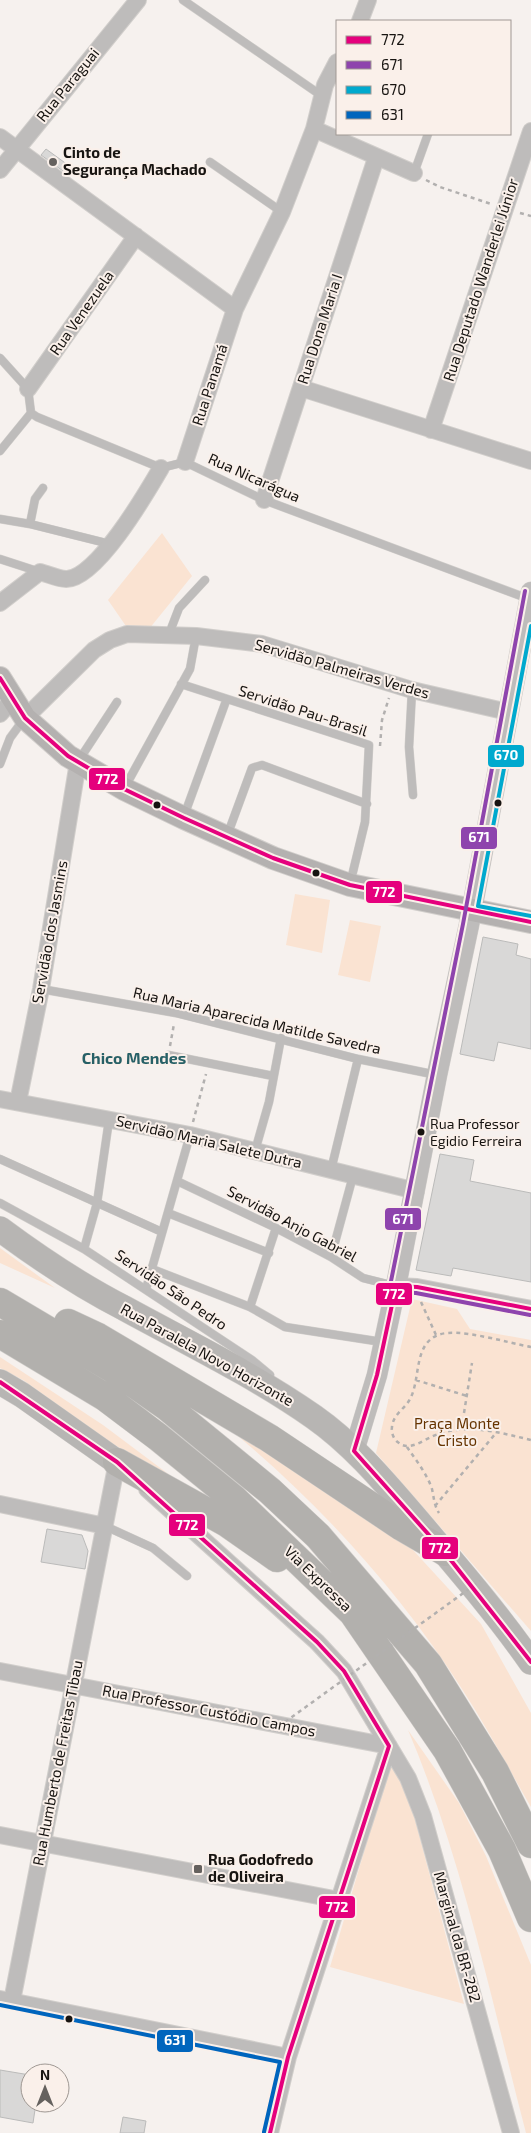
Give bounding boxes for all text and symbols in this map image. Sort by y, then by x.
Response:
legend [336,20,511,135]
text: 772 [381,30,405,48]
street label: Rua Paraguai [32,44,102,125]
text: 671 [381,55,403,73]
text: 670 [381,80,406,98]
text: 631 [381,105,404,123]
place label: Cinto de Segurança Machado [63,143,207,180]
marker: Cinto de Segurança Machado [47,156,59,168]
street label: Rua Deputado Wanderlei Júnior [439,176,521,383]
street label: Rua Venezuela [45,267,117,358]
street label: Rua Dona Maria I [293,271,345,386]
street label: Rua Panamá [187,342,231,428]
street label: Rua Nicarágua [206,449,303,505]
street label: Servidão Palmeiras Verdes [253,634,432,702]
street label: Servidão Pau-Brasil [237,681,371,740]
line badge: 670 [487,744,525,768]
text: 670 [494,746,518,763]
line badge: 772 [88,767,126,791]
text: 772 [96,770,118,787]
unlabelled marker [493,798,503,808]
unlabelled marker [152,800,162,810]
line badge: 671 [460,826,498,850]
text: 671 [468,828,490,845]
street label: Servidão dos Jasmins [28,859,70,1005]
unlabelled marker [311,868,321,878]
line badge: 772 [365,880,403,904]
text: 772 [373,883,395,900]
street label: Rua Maria Aparecida Matilde Savedra [132,983,383,1057]
district label: Chico Mendes [82,1048,186,1067]
street label: Servidão Maria Salete Dutra [114,1111,304,1171]
place label: Rua Professor Egidio Ferreira [430,1115,522,1149]
marker: Rua Professor Egidio Ferreira [416,1127,426,1137]
street label: Servidão Anjo Gabriel [224,1181,361,1266]
line badge: 671 [384,1207,422,1231]
text: 671 [392,1210,414,1227]
street label: Servidão São Pedro [112,1245,231,1333]
line badge: 772 [375,1282,413,1306]
text: 772 [383,1285,405,1302]
street label: Rua Paralela Novo Horizonte [118,1299,297,1409]
park label: Praça Monte Cristo [414,1414,500,1449]
line badge: 772 [168,1513,206,1537]
text: 772 [176,1516,198,1533]
line badge: 772 [421,1536,459,1560]
text: 772 [429,1539,451,1556]
street label: Via Expressa [281,1542,356,1615]
street label: Rua Humberto de Freitas Tibau [28,1658,86,1867]
street label: Rua Professor Custódio Campos [101,1680,317,1740]
place label: Rua Godofredo de Oliveira [208,1850,313,1885]
marker: Rua Godofredo de Oliveira [192,1863,204,1875]
street label: Marginal da BR-282 [431,1869,485,2004]
line badge: 772 [318,1895,356,1919]
text: 772 [326,1898,348,1915]
unlabelled marker [64,2014,74,2024]
line badge: 631 [156,2029,194,2053]
text: 631 [164,2031,186,2048]
north arrow [20,2063,70,2113]
text: N [40,2066,50,2083]

